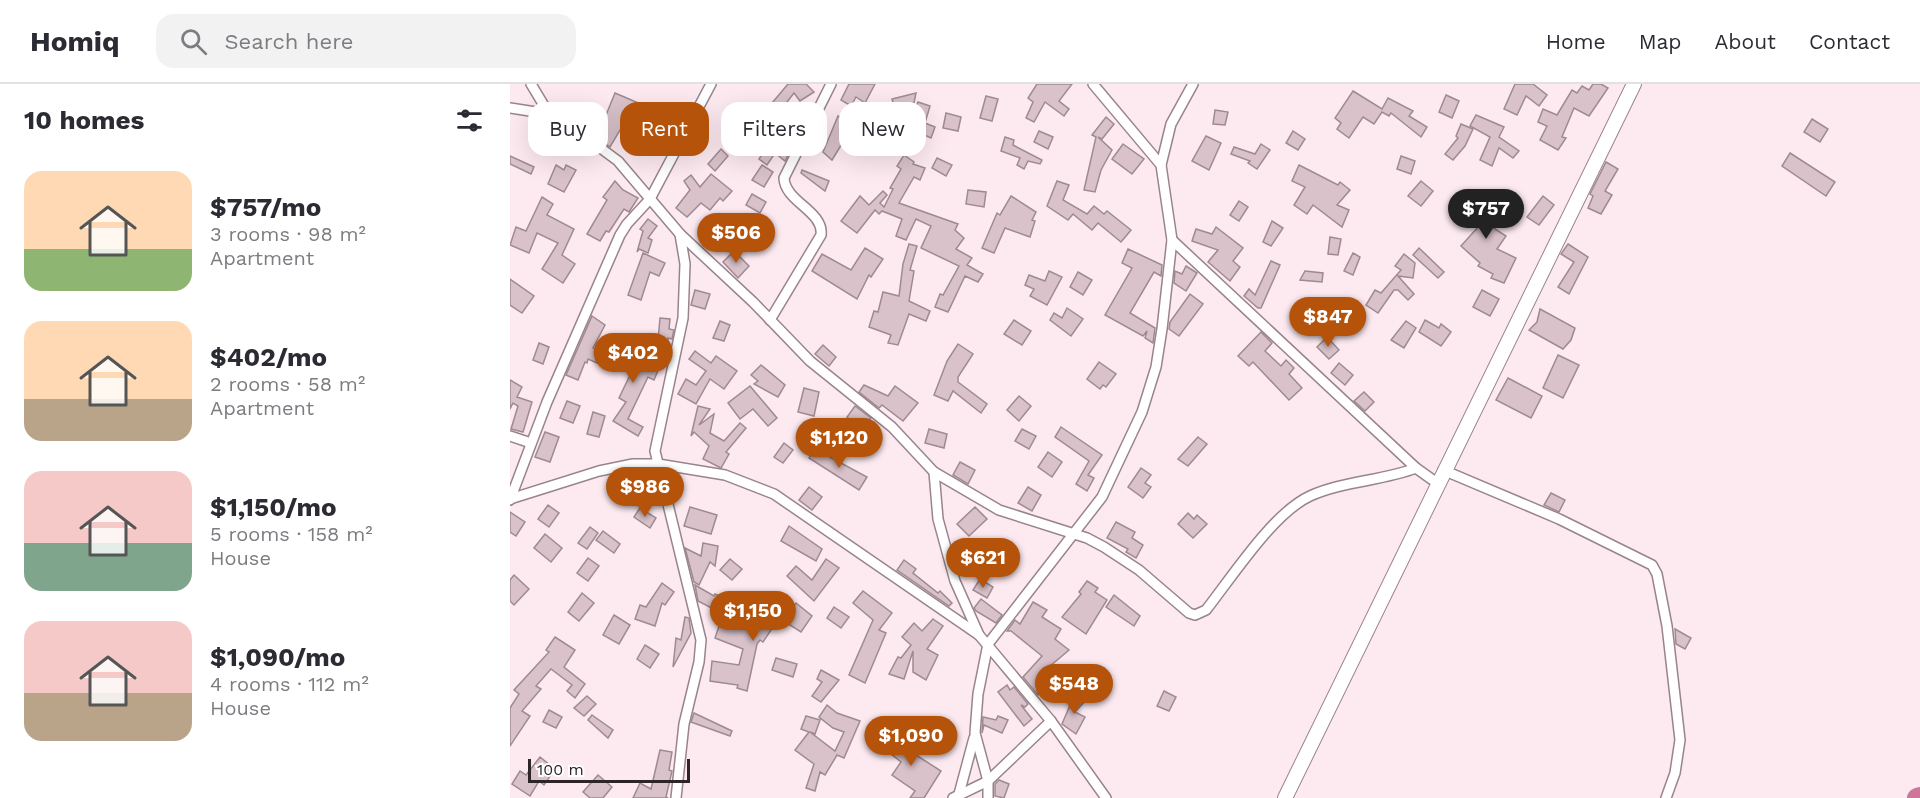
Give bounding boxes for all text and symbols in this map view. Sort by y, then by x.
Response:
search box [156,14,576,68]
text: Homiq [30,25,120,58]
icon: search [177,25,210,58]
text: Search here [225,29,353,54]
text: Home [1546,29,1606,54]
text: Map [1639,29,1682,54]
text: About [1715,29,1776,54]
text: Contact [1809,29,1890,54]
chip: Buy [528,102,608,156]
chip: Rent [620,102,709,156]
chip: Filters [721,102,827,156]
chip: New [839,102,926,156]
icon: filters [453,104,486,137]
text: 10 homes [24,105,144,135]
pin: $757 [1450,189,1522,240]
text: $757/mo [210,192,321,222]
icon: home [72,195,144,267]
text: $757 [1462,196,1510,220]
pin: $506 [700,213,772,264]
text: $506 [711,220,761,244]
text: 3 rooms · 98 m² [210,222,366,246]
text: Apartment [210,246,314,270]
pin: $847 [1292,297,1364,348]
text: $847 [1303,304,1353,328]
pin: $402 [597,333,669,384]
text: $402 [608,340,658,364]
text: $402/mo [210,342,327,372]
icon: home [72,345,144,417]
text: 2 rooms · 58 m² [210,372,365,396]
text: Apartment [210,396,314,420]
pin: $1,120 [790,418,888,469]
text: $1,120 [810,425,868,449]
pin: $986 [609,467,681,518]
text: $986 [620,474,670,498]
text: $1,150/mo [210,492,337,522]
icon: home [72,495,144,567]
text: 5 rooms · 158 m² [210,522,373,546]
pin: $621 [947,538,1019,589]
text: $621 [960,545,1006,569]
text: House [210,546,271,570]
pin: $1,150 [704,591,802,642]
text: $1,150 [724,598,782,622]
text: $1,090/mo [210,642,345,672]
icon: home [72,645,144,717]
pin: $548 [1038,664,1110,715]
text: $548 [1049,671,1099,695]
text: 4 rooms · 112 m² [210,672,369,696]
text: House [210,696,271,720]
pin: $1,090 [862,716,960,767]
text: $1,090 [878,723,944,747]
scale bar [528,756,690,784]
text: 100 m [537,760,584,779]

